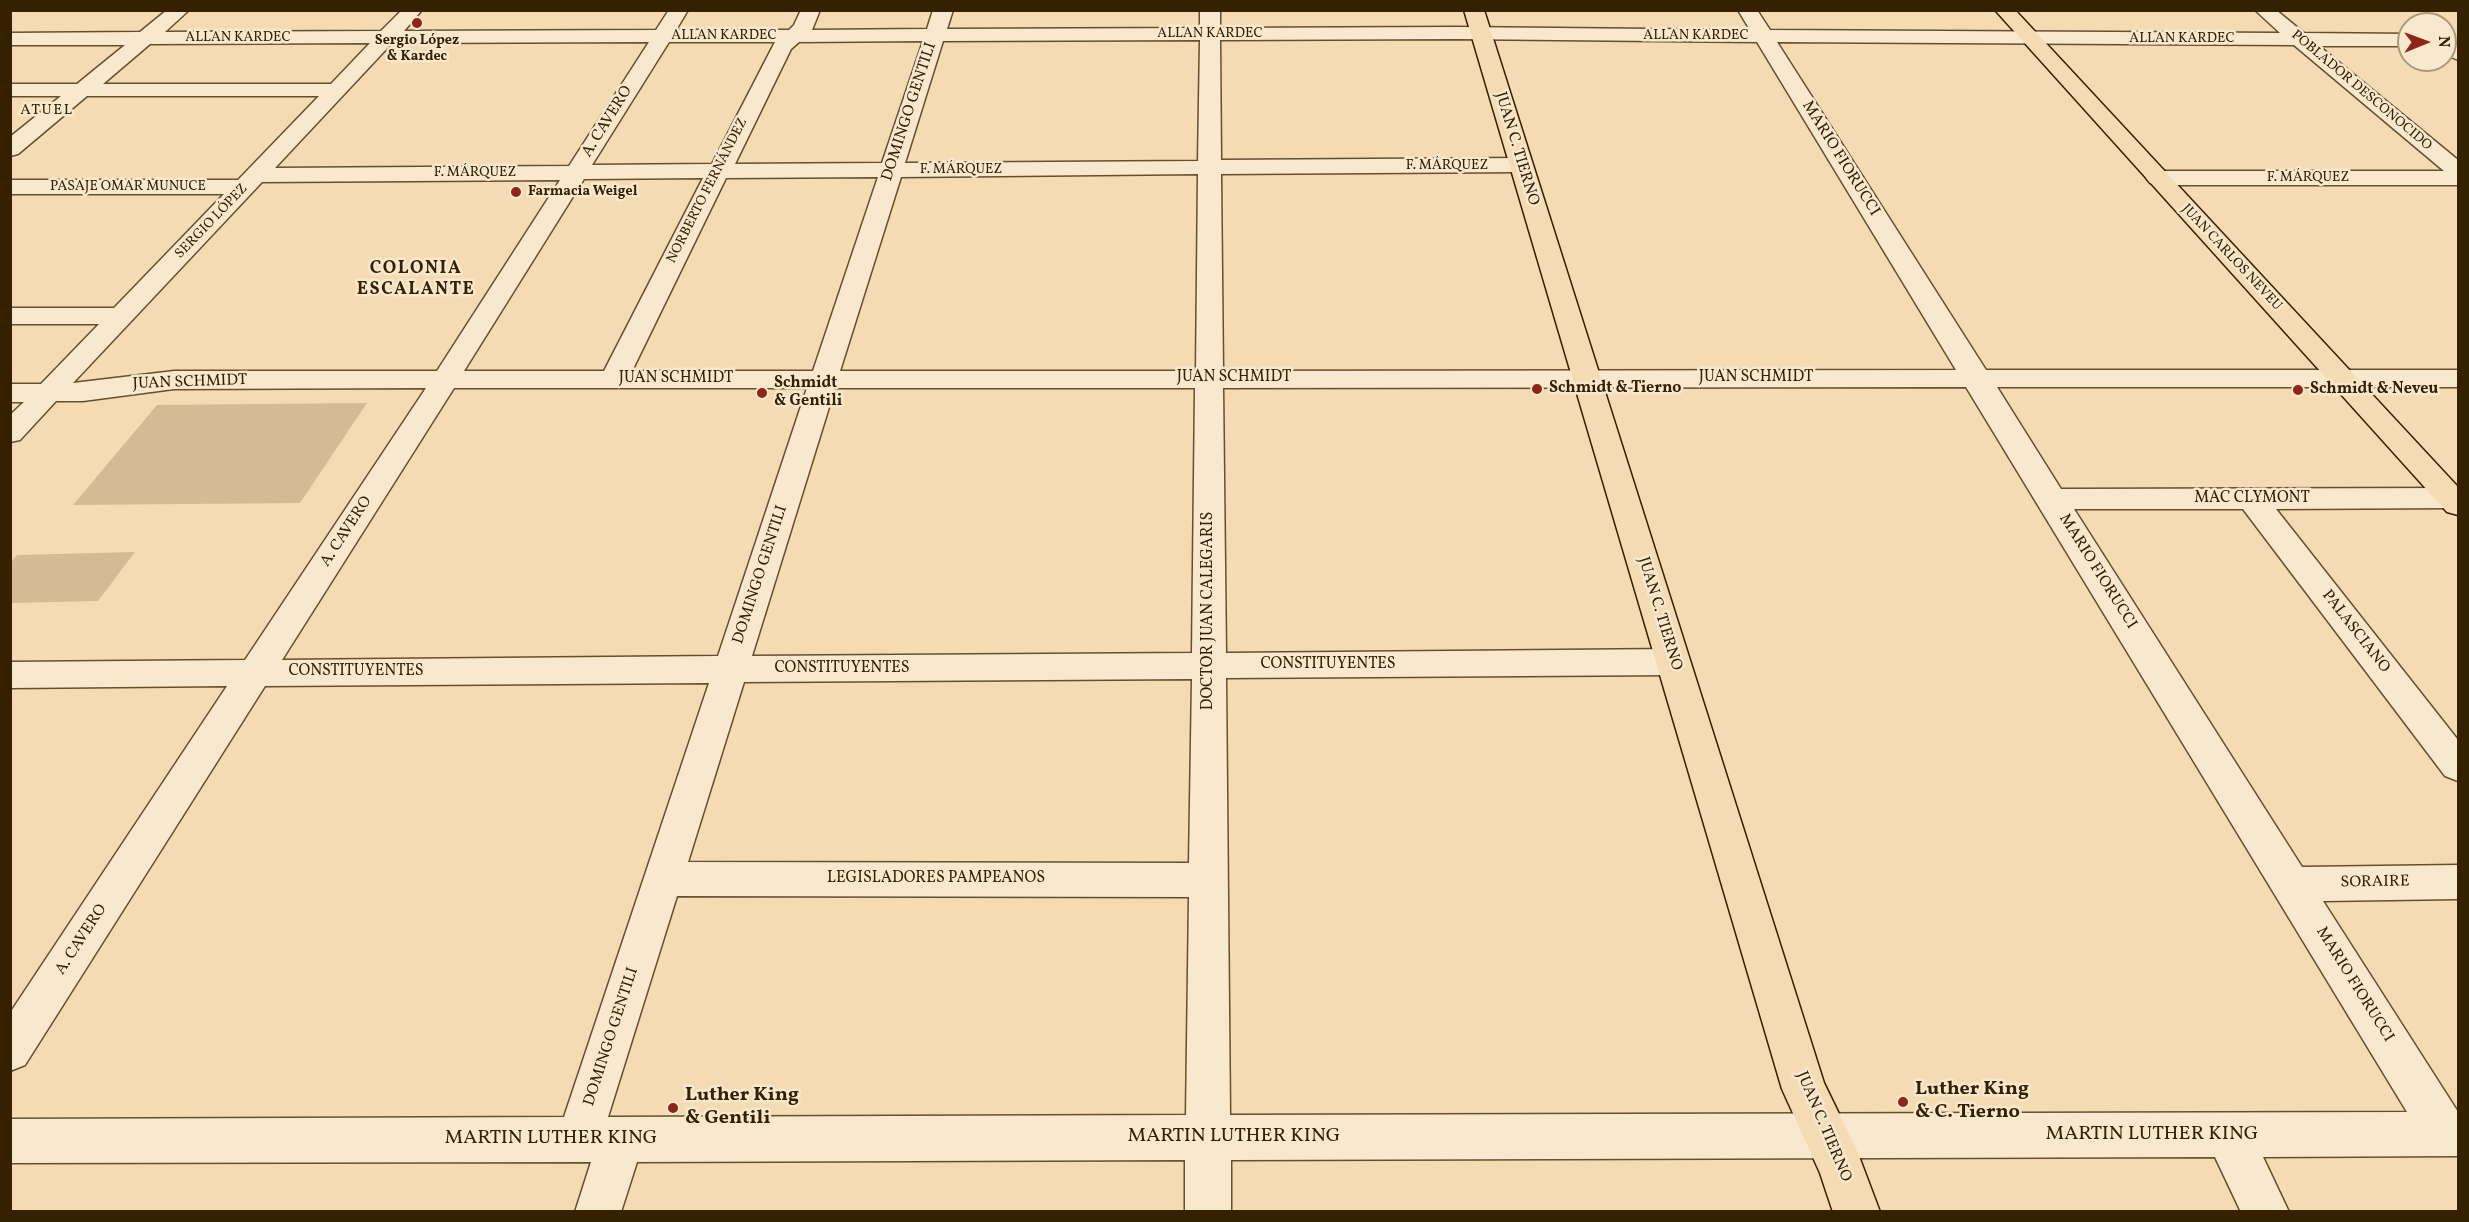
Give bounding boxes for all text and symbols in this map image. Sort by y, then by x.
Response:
north arrow [2397,12,2457,72]
marker: Sergio López & Kardec [410,16,424,30]
street label: ALLAN KARDEC [1157,26,1263,42]
street label: POBLADOR DESCONOCIDO [2287,27,2435,155]
street label: ALLAN KARDEC [671,28,777,44]
street label: ALLAN KARDEC [1643,28,1749,44]
street label: ALLAN KARDEC [185,30,291,46]
street label: ALLAN KARDEC [2129,31,2235,47]
place label: Sergio López & Kardec [375,33,459,66]
text: N [2432,36,2454,48]
street label: DOMINGO GENTILI [878,40,942,184]
street label: A. CAVERO [579,83,637,161]
street label: JUAN C. TIERNO [1490,90,1542,208]
street label: MARIO FIORUCCI [1797,98,1883,220]
district label: ATUEL [20,102,74,120]
street label: NORBERTO FERNÁNDEZ [664,116,752,266]
street label: F. MÁRQUEZ [1406,158,1488,174]
street label: F. MÁRQUEZ [920,162,1002,178]
street label: F. MÁRQUEZ [434,165,516,181]
street label: F. MÁRQUEZ [2267,170,2349,186]
street label: PASAJE OMAR MUNUCE [50,179,206,195]
street label: SERGIO LÓPEZ [172,181,252,263]
place label: Farmacia Weigel [528,184,637,200]
marker: Farmacia Weigel [509,185,523,199]
street label: JUAN CARLOS NEVEU [2177,201,2285,315]
district label: COLONIA ESCALANTE [357,259,475,302]
street label: JUAN SCHMIDT [1177,368,1291,388]
street label: JUAN SCHMIDT [1699,368,1813,388]
street label: JUAN SCHMIDT [619,369,733,389]
street label: JUAN SCHMIDT [132,371,248,395]
place label: Schmidt & Gentili [774,374,842,412]
place label: Schmidt & Tierno [1549,379,1681,399]
place label: Schmidt & Neveu [2310,380,2438,400]
marker: Schmidt & Tierno [1530,382,1544,396]
marker: Schmidt & Neveu [2291,383,2305,397]
marker: Schmidt & Gentili [755,386,769,400]
street label: MAC CLYMONT [2194,489,2310,509]
street label: A. CAVERO [317,493,377,571]
street label: DOMINGO GENTILI [729,503,793,647]
street label: MARIO FIORUCCI [2054,511,2140,633]
street label: DOCTOR JUAN CALEGARIS [1199,512,1219,710]
street label: JUAN C. TIERNO [1633,555,1685,673]
street label: PALASCIANO [2317,587,2393,677]
street label: CONSTITUYENTES [1260,655,1396,675]
street label: CONSTITUYENTES [774,659,910,679]
street label: CONSTITUYENTES [288,662,424,682]
street label: LEGISLADORES PAMPEANOS [827,869,1045,889]
street label: SORAIRE [2340,873,2410,893]
street label: A. CAVERO [52,901,112,979]
street label: MARIO FIORUCCI [2311,924,2397,1046]
street label: DOMINGO GENTILI [580,965,644,1109]
street label: JUAN C. TIERNO [1791,1069,1855,1185]
place label: Luther King & C. Tierno [1915,1078,2029,1125]
place label: Luther King & Gentili [685,1084,799,1131]
marker: Luther King & C. Tierno [1896,1095,1910,1109]
marker: Luther King & Gentili [666,1101,680,1115]
street label: MARTIN LUTHER KING [2046,1123,2258,1147]
street label: MARTIN LUTHER KING [1128,1125,1340,1149]
street label: MARTIN LUTHER KING [445,1127,657,1151]

